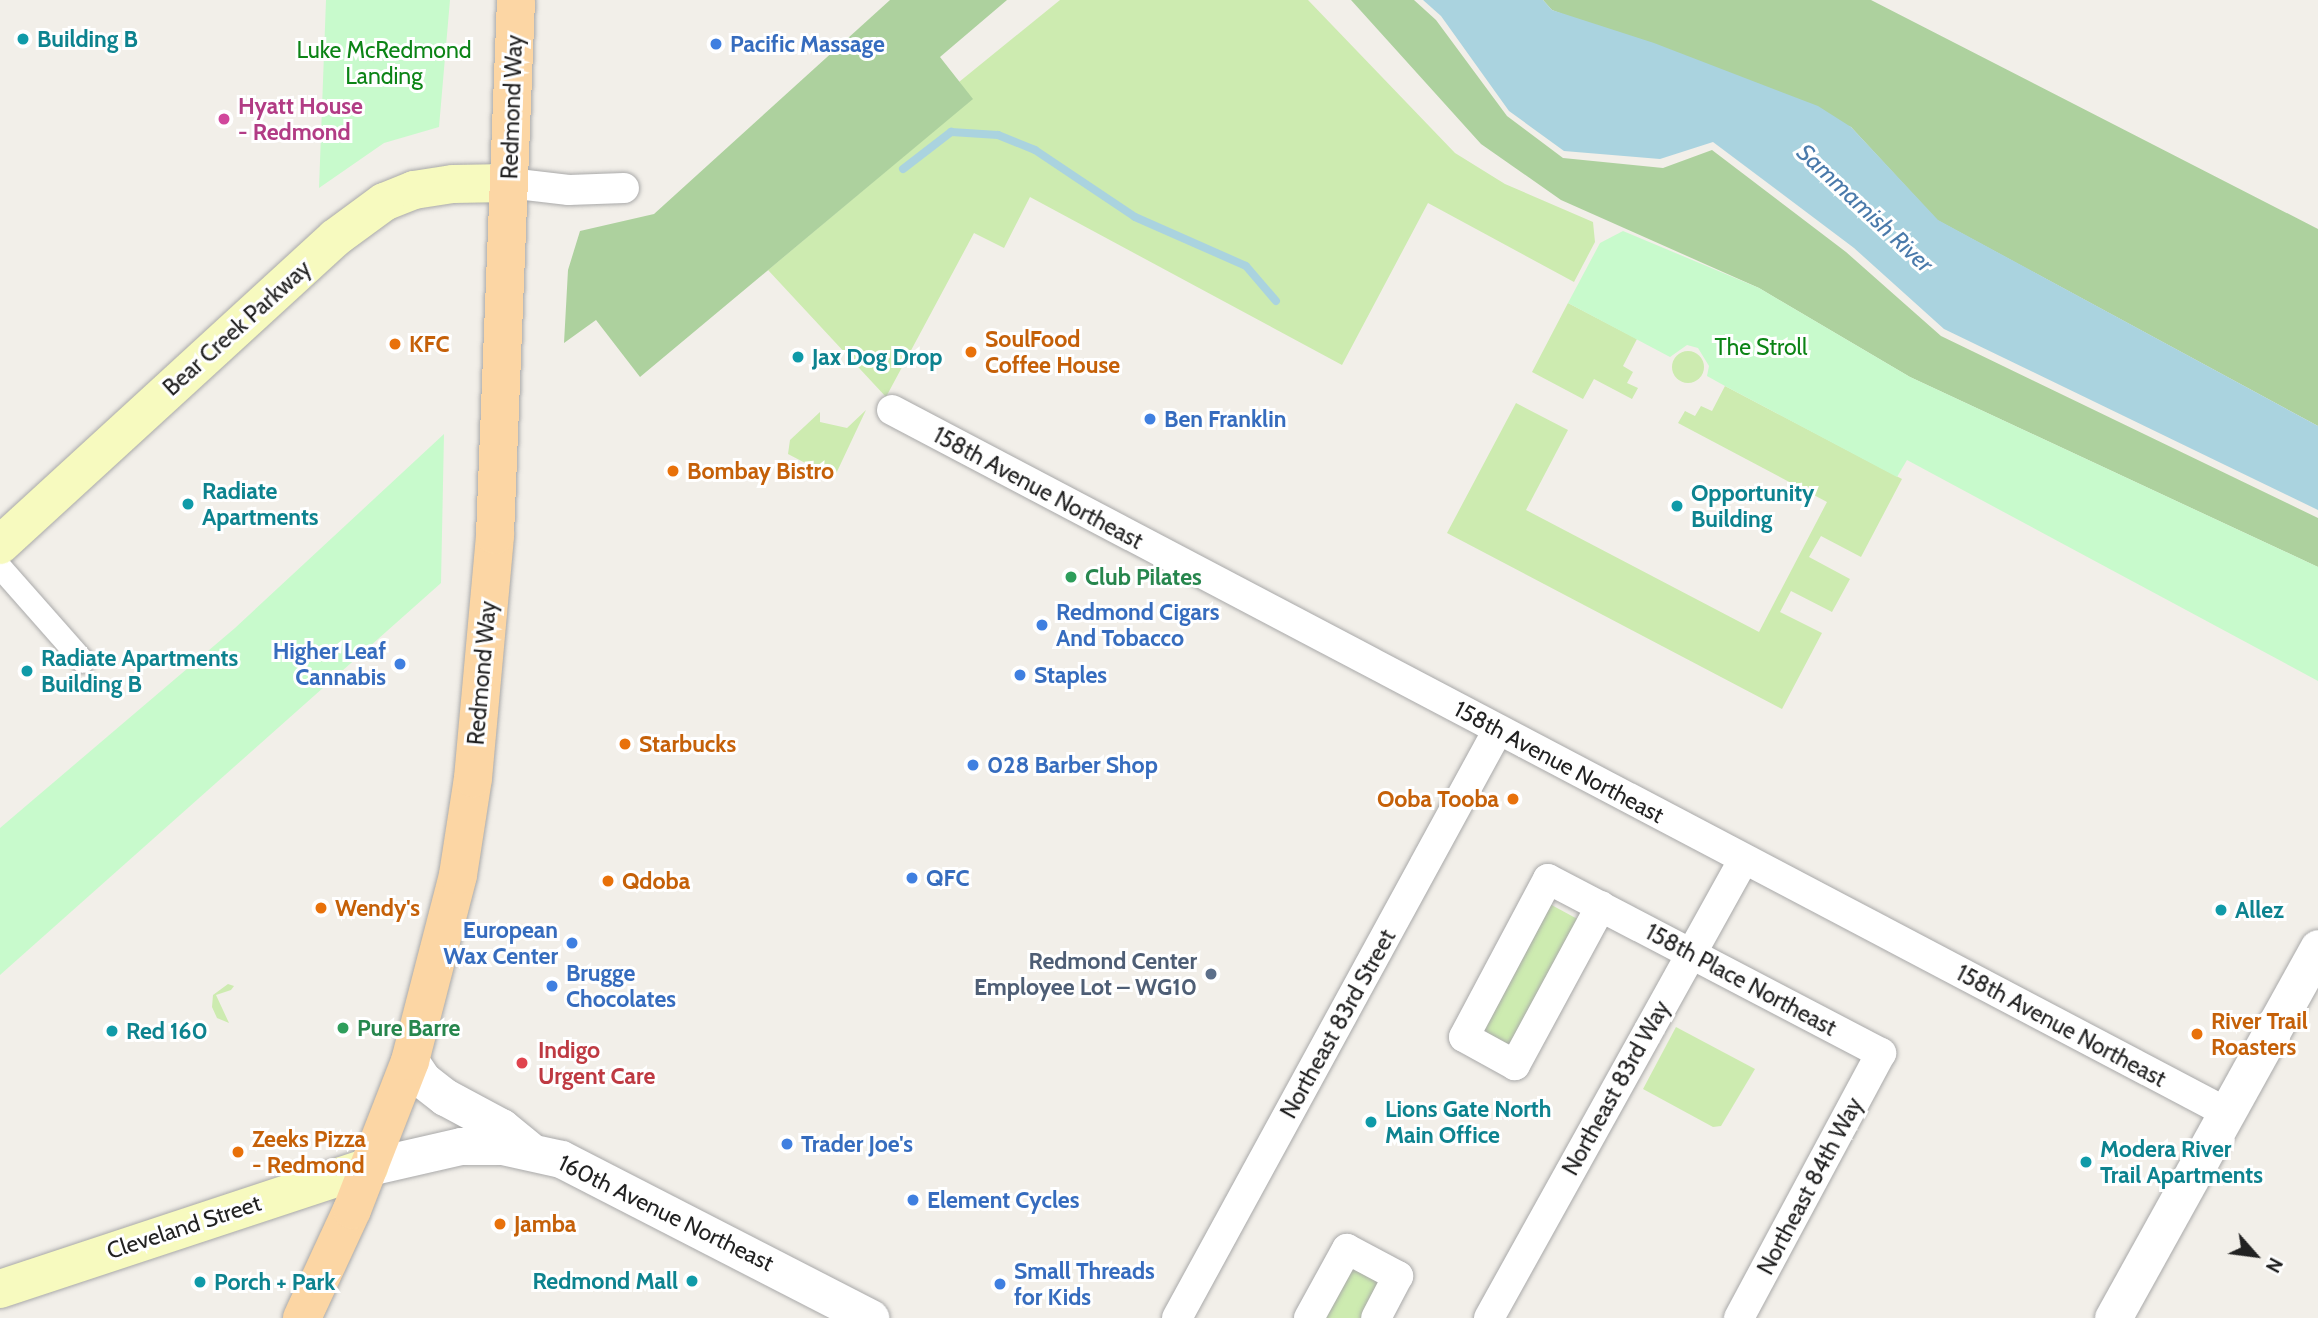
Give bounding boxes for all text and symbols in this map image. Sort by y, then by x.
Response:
place label: Building B [37,25,138,53]
place label: Pacific Massage [730,30,885,58]
marker: Building B [15,31,31,47]
street label: Redmond Way [496,34,528,180]
park label: Luke McRedmond Landing [296,36,472,90]
marker: Pacific Massage [708,36,724,52]
place label: Hyatt House - Redmond [238,92,363,146]
marker: Hyatt House - Redmond [216,111,232,127]
water label: Sammamish River [1791,138,1939,278]
street label: Bear Creek Parkway [157,254,317,402]
place label: SoulFood Coffee House [985,325,1120,379]
place label: KFC [409,330,449,358]
park label: The Stroll [1715,333,1807,361]
marker: KFC [387,336,403,352]
place label: Jax Dog Drop [812,343,942,371]
marker: SoulFood Coffee House [963,344,979,360]
marker: Jax Dog Drop [790,349,806,365]
place label: Ben Franklin [1164,405,1286,433]
marker: Ben Franklin [1142,411,1158,427]
street label: 158th Avenue Northeast [928,421,1148,555]
place label: Bombay Bistro [687,457,834,485]
marker: Bombay Bistro [665,463,681,479]
place label: Radiate Apartments [202,477,319,531]
place label: Opportunity Building [1691,479,1814,533]
marker: Radiate Apartments [180,496,196,512]
marker: Opportunity Building [1669,498,1685,514]
place label: Club Pilates [1085,563,1202,591]
marker: Club Pilates [1063,569,1079,585]
place label: Redmond Cigars And Tobacco [1056,598,1219,652]
street label: Redmond Way [462,600,502,746]
marker: Redmond Cigars And Tobacco [1034,617,1050,633]
place label: Higher Leaf Cannabis [273,637,386,691]
place label: Radiate Apartments Building B [41,644,238,698]
marker: Higher Leaf Cannabis [392,656,408,672]
place label: Staples [1034,661,1107,689]
marker: Radiate Apartments Building B [19,663,35,679]
marker: Staples [1012,667,1028,683]
street label: 158th Avenue Northeast [1449,695,1669,829]
place label: Starbucks [639,730,736,758]
marker: Starbucks [617,736,633,752]
place label: 028 Barber Shop [987,751,1158,779]
marker: 028 Barber Shop [965,757,981,773]
place label: Ooba Tooba [1377,785,1499,813]
marker: Ooba Tooba [1505,791,1521,807]
place label: QFC [926,864,969,892]
place label: Qdoba [622,867,690,895]
marker: QFC [904,870,920,886]
marker: Qdoba [600,873,616,889]
place label: Wendy's [335,894,420,922]
place label: Allez [2235,896,2284,924]
marker: Wendy's [313,900,329,916]
marker: Allez [2213,902,2229,918]
place label: European Wax Center [443,916,558,970]
street label: 158th Place Northeast [1641,918,1841,1042]
street label: Northeast 83rd Street [1275,925,1401,1123]
marker: European Wax Center [564,935,580,951]
place label: Redmond Center Employee Lot – WG10 [974,947,1197,1001]
place label: Brugge Chocolates [566,959,676,1013]
street label: 158th Avenue Northeast [1951,959,2171,1093]
marker: Redmond Center Employee Lot – WG10 [1203,966,1219,982]
marker: Brugge Chocolates [544,978,560,994]
street label: Northeast 83rd Way [1557,996,1675,1180]
place label: River Trail Roasters [2211,1007,2308,1061]
place label: Pure Barre [357,1014,460,1042]
place label: Red 160 [126,1017,208,1045]
marker: Pure Barre [335,1020,351,1036]
marker: Red 160 [104,1023,120,1039]
marker: River Trail Roasters [2189,1026,2205,1042]
place label: Indigo Urgent Care [538,1036,655,1090]
marker: Indigo Urgent Care [512,1053,532,1073]
street label: Northeast 84th Way [1752,1093,1868,1279]
place label: Lions Gate North Main Office [1385,1095,1551,1149]
marker: Lions Gate North Main Office [1363,1114,1379,1130]
place label: Zeeks Pizza - Redmond [252,1125,366,1179]
place label: Trader Joe's [801,1130,913,1158]
place label: Modera River Trail Apartments [2100,1135,2263,1189]
marker: Trader Joe's [779,1136,795,1152]
marker: Zeeks Pizza - Redmond [230,1144,246,1160]
street label: 160th Avenue Northeast [554,1149,778,1277]
marker: Modera River Trail Apartments [2078,1154,2094,1170]
place label: Element Cycles [927,1186,1079,1214]
street label: Cleveland Street [103,1189,265,1265]
marker: Element Cycles [905,1192,921,1208]
place label: Jamba [514,1210,576,1238]
marker: Jamba [492,1216,508,1232]
north arrow [2220,1220,2290,1290]
text: N [2261,1254,2287,1276]
place label: Small Threads for Kids [1014,1257,1155,1311]
place label: Redmond Mall [532,1267,678,1295]
place label: Porch + Park [214,1268,335,1296]
marker: Redmond Mall [684,1273,700,1289]
marker: Porch + Park [192,1274,208,1290]
marker: Small Threads for Kids [992,1276,1008,1292]

